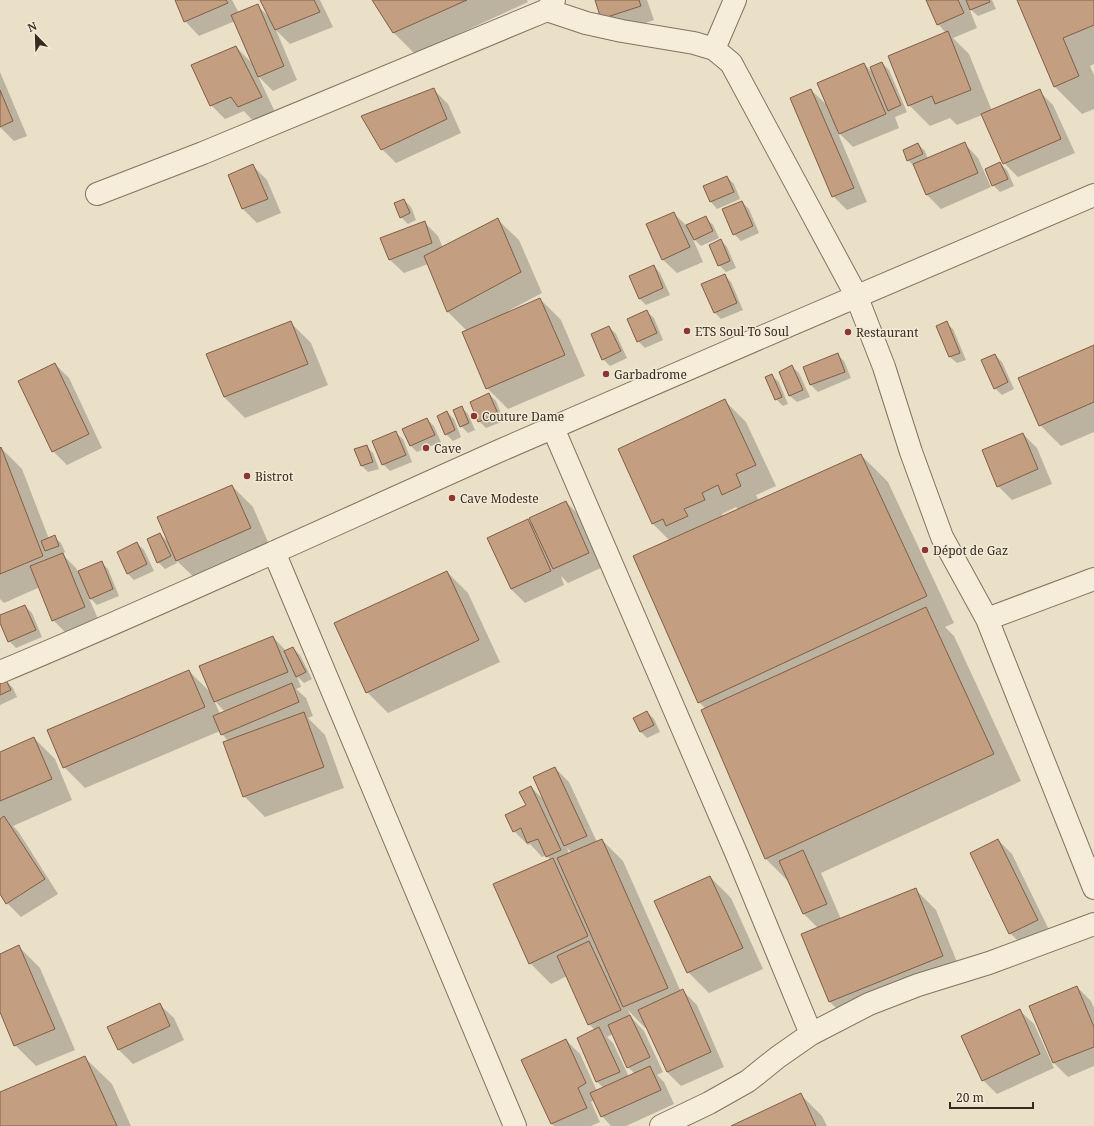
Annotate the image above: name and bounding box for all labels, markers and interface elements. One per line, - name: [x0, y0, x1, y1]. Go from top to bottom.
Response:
- north arrow: [16, 16, 56, 56]
- text: N: [25, 18, 39, 35]
- place label: ETS Soul To Soul: [695, 323, 789, 340]
- place label: Restaurant: [856, 324, 918, 341]
- marker: ETS Soul To Soul: [682, 326, 692, 336]
- marker: Restaurant: [843, 327, 853, 337]
- place label: Garbadrome: [614, 366, 687, 383]
- marker: Garbadrome: [601, 369, 611, 379]
- place label: Couture Dame: [482, 408, 564, 425]
- marker: Couture Dame: [469, 411, 479, 421]
- place label: Cave: [434, 440, 462, 457]
- marker: Cave: [421, 443, 431, 453]
- place label: Bistrot: [255, 468, 293, 485]
- marker: Bistrot: [242, 471, 252, 481]
- place label: Cave Modeste: [460, 490, 539, 507]
- marker: Cave Modeste: [447, 493, 457, 503]
- place label: Dépot de Gaz: [933, 542, 1008, 559]
- marker: Dépot de Gaz: [920, 545, 930, 555]
- scale bar: [950, 1084, 1033, 1110]
- text: 20 m: [956, 1089, 984, 1106]

